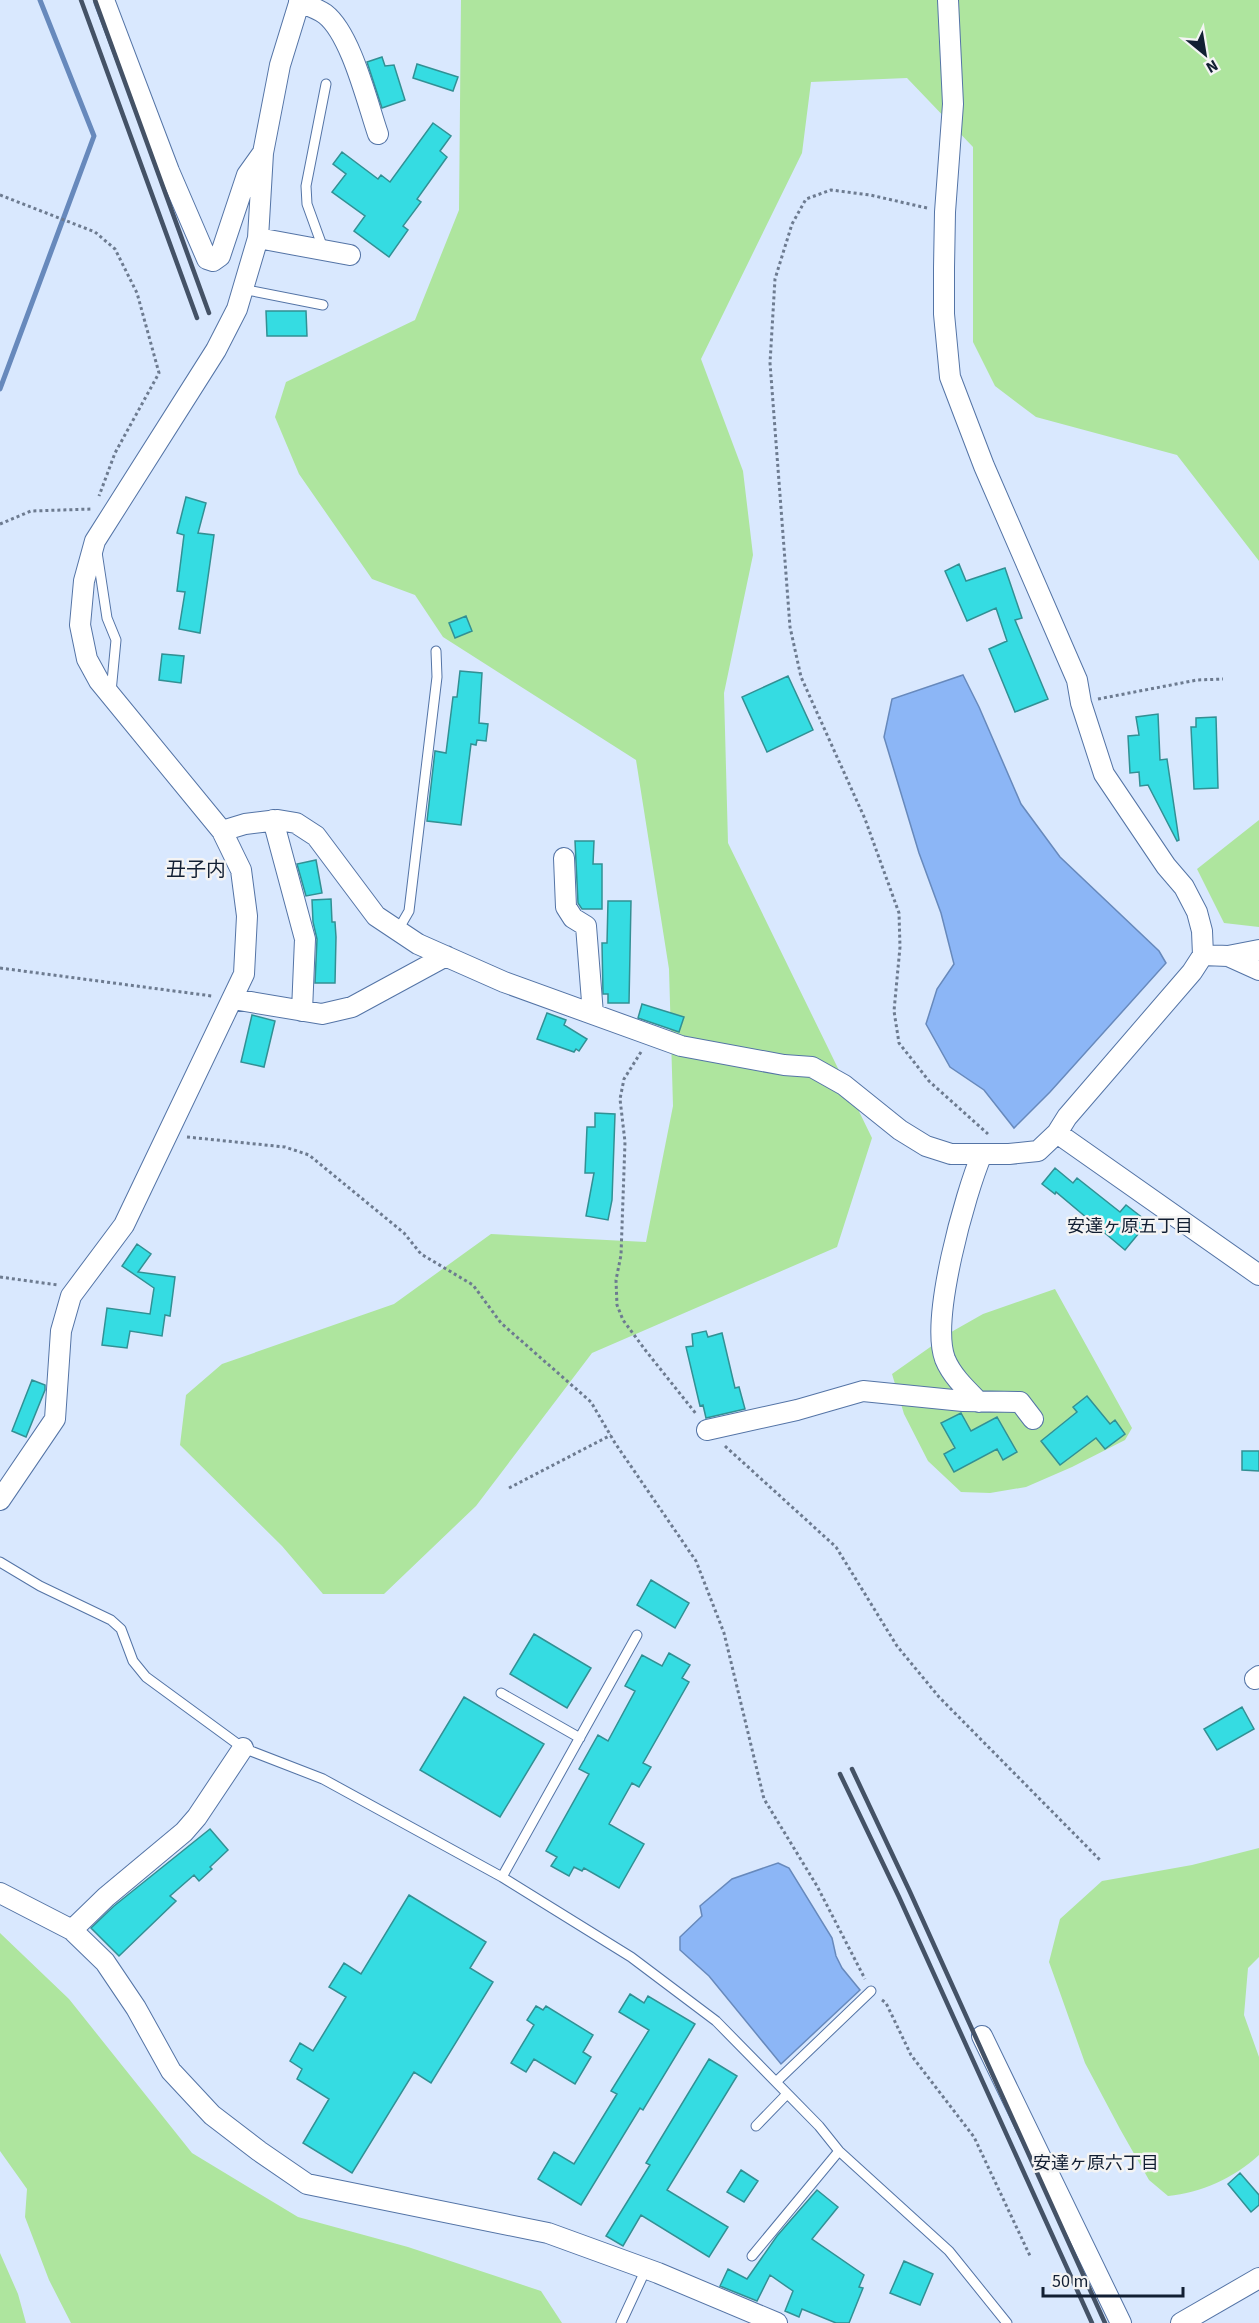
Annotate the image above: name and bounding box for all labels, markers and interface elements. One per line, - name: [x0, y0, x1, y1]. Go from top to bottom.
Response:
- north arrow: [1175, 24, 1235, 84]
- text: N: [1202, 54, 1222, 78]
- district label: 丑子内: [166, 856, 226, 884]
- district label: 安達ヶ原五丁目: [1067, 1214, 1193, 1239]
- district label: 安達ヶ原六丁目: [1033, 2151, 1159, 2176]
- scale bar: [1043, 2260, 1182, 2298]
- text: 50 m: [1052, 2269, 1088, 2294]

